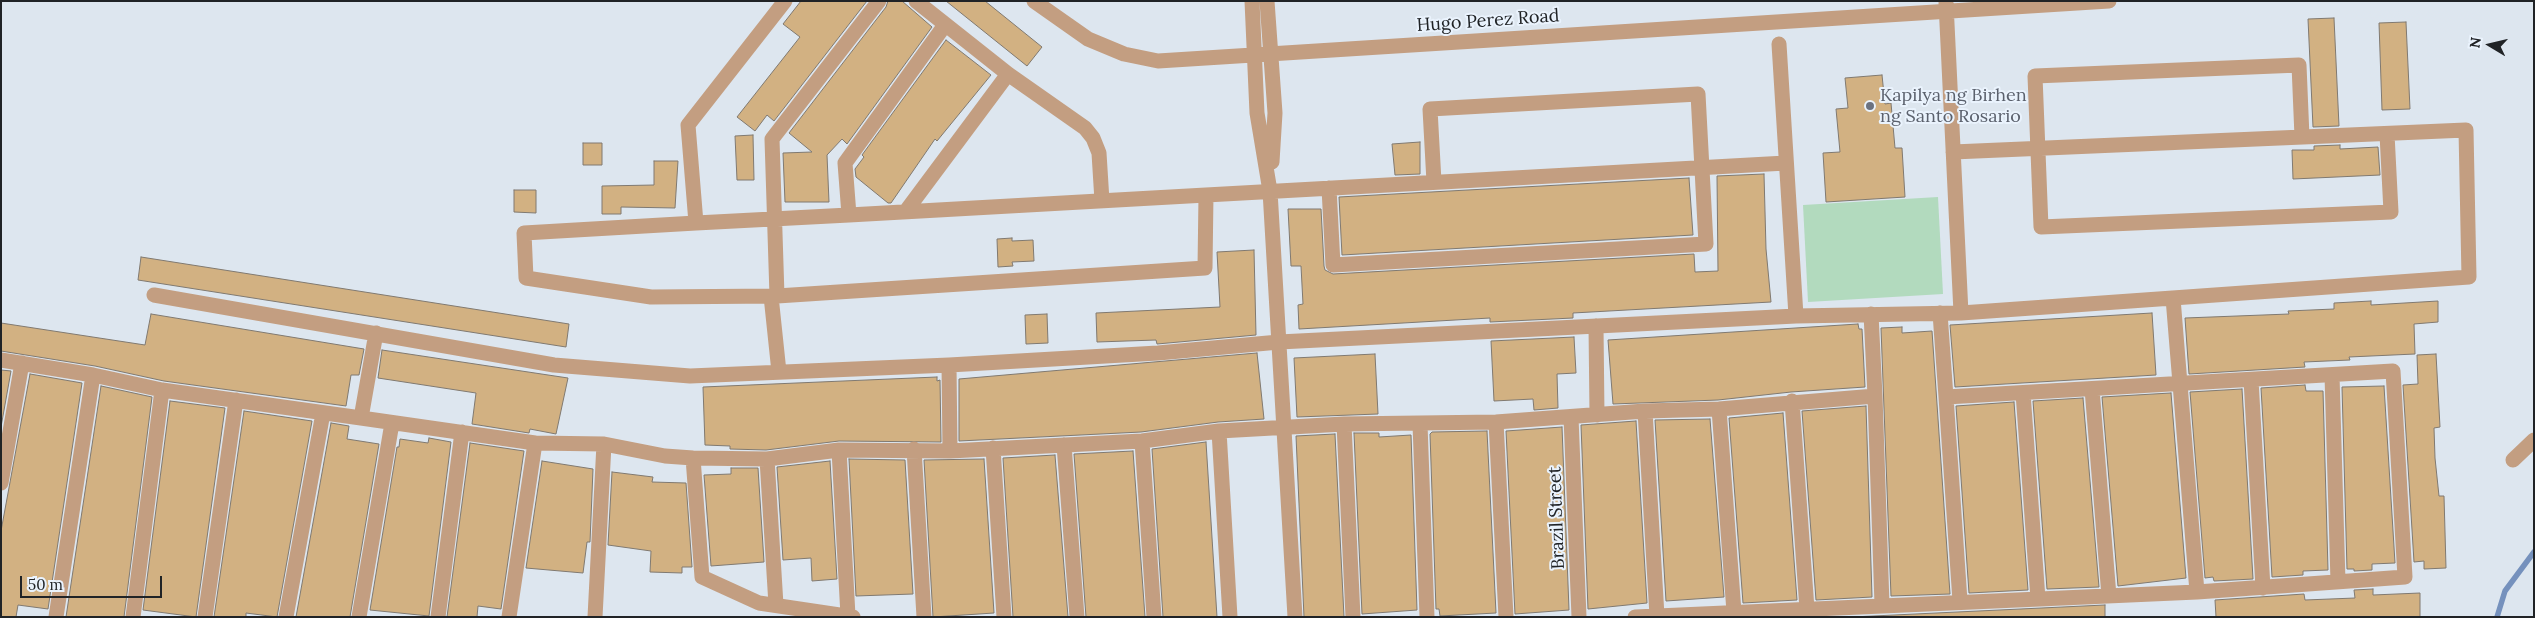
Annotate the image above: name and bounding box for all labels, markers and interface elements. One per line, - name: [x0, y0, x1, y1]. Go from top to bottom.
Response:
- street label: Hugo Perez Road: [1416, 5, 1560, 37]
- north arrow: [2465, 20, 2515, 70]
- text: N: [2465, 36, 2485, 49]
- place label: Kapilya ng Birhen ng Santo Rosario: [1880, 85, 2027, 128]
- marker: Kapilya ng Birhen ng Santo Rosario: [1864, 100, 1876, 112]
- street label: Brazil Street: [1544, 466, 1570, 570]
- scale bar: [22, 566, 165, 598]
- text: 50 m: [28, 575, 63, 594]

